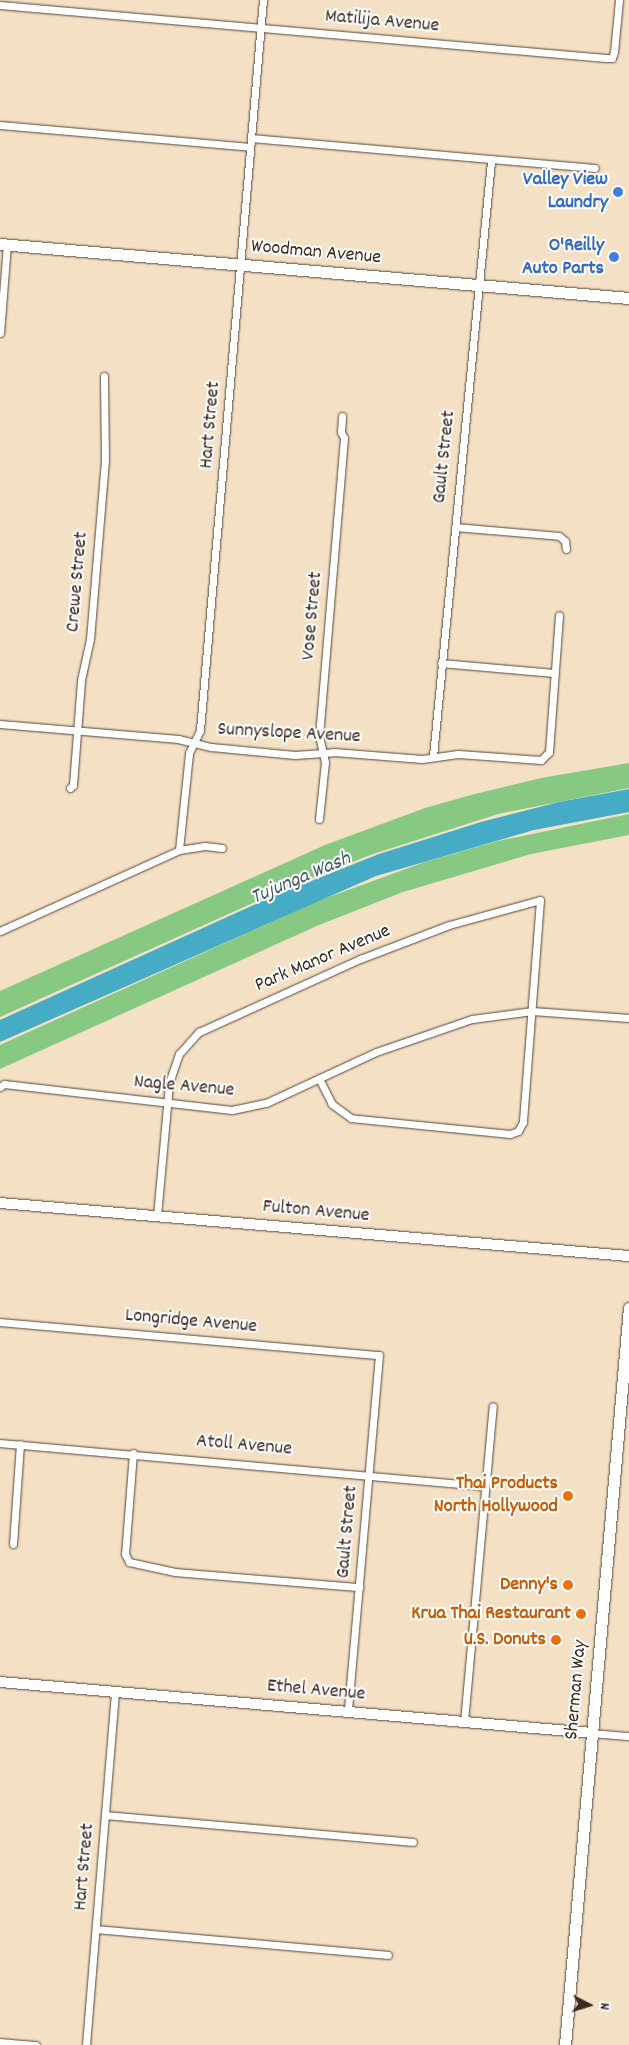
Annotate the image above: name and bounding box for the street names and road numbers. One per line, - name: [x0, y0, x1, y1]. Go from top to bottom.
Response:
- street label: Matilija Avenue: [324, 5, 440, 39]
- street label: Woodman Avenue: [250, 235, 382, 271]
- street label: Hart Street: [195, 380, 227, 470]
- street label: Gault Street: [428, 409, 462, 505]
- street label: Crewe Street: [62, 531, 94, 633]
- street label: Vose Street: [297, 571, 329, 661]
- street label: Sunnyslope Avenue: [217, 718, 361, 750]
- street label: Park Manor Avenue: [252, 920, 394, 998]
- street label: Nagle Avenue: [133, 1071, 235, 1103]
- street label: Fulton Avenue: [262, 1195, 370, 1229]
- street label: Longridge Avenue: [124, 1304, 258, 1340]
- street label: Atoll Avenue: [195, 1430, 293, 1462]
- street label: Gault Street: [332, 1484, 364, 1580]
- street label: Sherman Way: [561, 1639, 593, 1741]
- street label: Ethel Avenue: [266, 1675, 366, 1707]
- street label: Hart Street: [69, 1822, 101, 1912]

